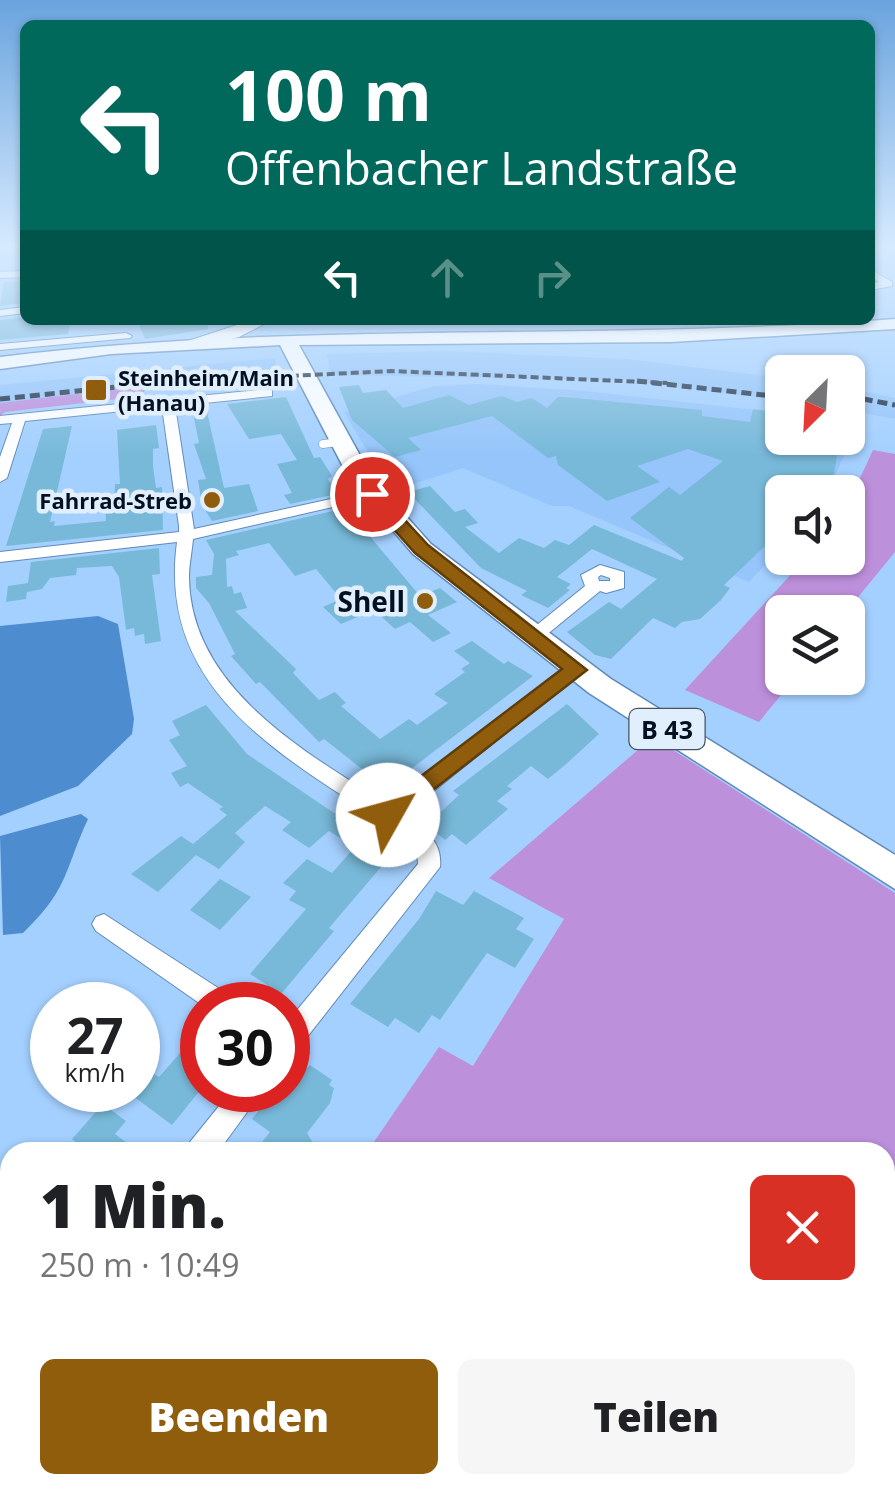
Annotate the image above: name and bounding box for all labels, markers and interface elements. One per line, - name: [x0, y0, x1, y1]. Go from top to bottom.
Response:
- text: 100 m: [225, 46, 432, 142]
- icon: left: [60, 60, 190, 190]
- text: Offenbacher Landstraße: [225, 137, 738, 198]
- icon: left: [315, 250, 370, 305]
- icon: ahead: [420, 250, 475, 305]
- icon: right: [525, 250, 580, 305]
- north arrow: [765, 355, 865, 455]
- map controls: [765, 355, 865, 695]
- place label: Steinheim/Main (Hanau): [118, 362, 294, 417]
- marker: Steinheim/Main (Hanau): [83, 377, 109, 403]
- pin: [330, 452, 415, 537]
- icon: arrive: [345, 467, 400, 522]
- button: sound: [765, 475, 865, 575]
- place label: Fahrrad-Streb: [39, 485, 192, 515]
- marker: Fahrrad-Streb: [201, 489, 223, 511]
- place label: Shell: [338, 582, 405, 620]
- marker: Shell: [414, 590, 436, 612]
- button: layers: [765, 595, 865, 695]
- road number: B 43: [630, 709, 704, 749]
- position arrow: [336, 763, 440, 867]
- speed limit sign: 30: [180, 982, 310, 1112]
- text: 27: [66, 1001, 124, 1069]
- text: km/h: [65, 1055, 125, 1089]
- text: 1 Min.: [40, 1164, 226, 1246]
- button: close: [750, 1175, 855, 1280]
- text: 250 m · 10:49: [40, 1243, 239, 1286]
- button: Beenden: [40, 1359, 438, 1474]
- button: Teilen: [458, 1359, 855, 1474]

